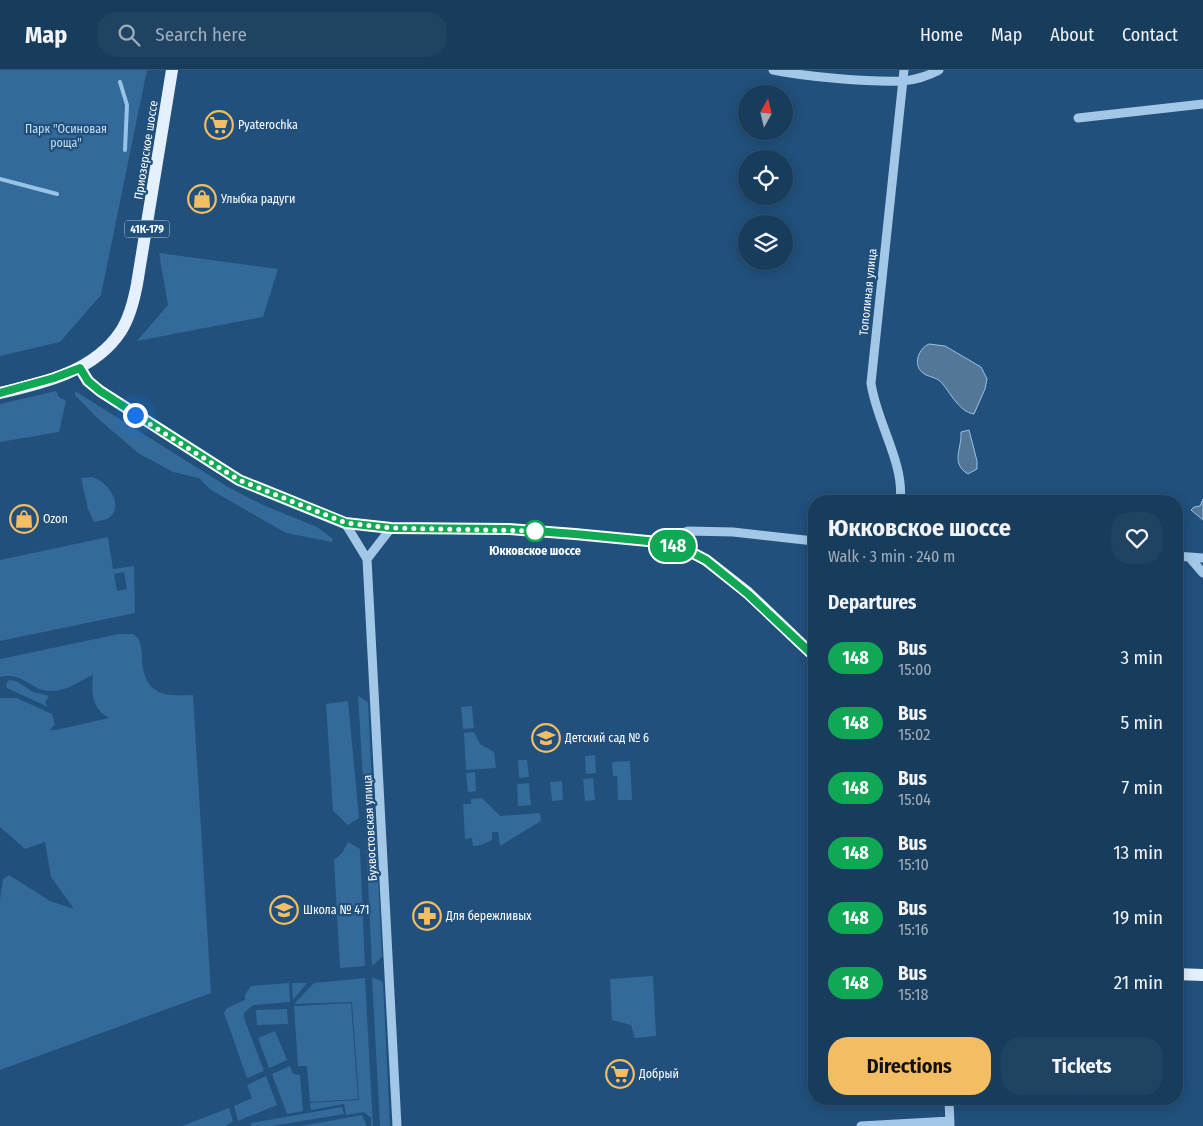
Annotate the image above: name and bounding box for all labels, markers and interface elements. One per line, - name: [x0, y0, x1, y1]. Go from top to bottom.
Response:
- search box: [97, 12, 447, 57]
- text: Map: [25, 21, 67, 49]
- icon: search: [115, 21, 143, 49]
- text: Search here: [155, 23, 247, 46]
- text: Home: [920, 24, 963, 46]
- text: Map: [991, 24, 1022, 46]
- text: About: [1050, 24, 1094, 46]
- text: Contact: [1122, 24, 1178, 46]
- north arrow: [738, 85, 792, 140]
- map controls: [738, 85, 793, 270]
- street label: Приозерское шоссе: [131, 99, 161, 200]
- supermarket icon: Pyaterochka: [204, 110, 234, 140]
- place label: Pyaterochka: [238, 118, 298, 132]
- park label: Парк "Осиновая роща": [25, 122, 107, 150]
- button: locate: [738, 150, 793, 205]
- shop icon: Улыбка радуги: [187, 184, 217, 214]
- place label: Улыбка радуги: [220, 192, 295, 206]
- button: layers: [738, 215, 793, 270]
- road number: 41К-179: [124, 220, 170, 238]
- street label: Тополиная улица: [856, 248, 880, 336]
- your location: [123, 403, 148, 428]
- shop icon: Ozon: [9, 504, 39, 534]
- place label: Ozon: [43, 512, 68, 526]
- button: heart: [1111, 512, 1163, 564]
- text: Юкковское шоссе: [828, 514, 1011, 542]
- marker: Юкковское шоссе: [524, 520, 546, 542]
- line badge: 148: [644, 530, 702, 562]
- text: 148: [660, 535, 686, 557]
- place label: Юкковское шоссе: [489, 544, 581, 558]
- text: Walk · 3 min · 240 m: [828, 547, 955, 566]
- text: Departures: [828, 591, 916, 614]
- text: Bus: [898, 637, 927, 660]
- text: 3 min: [1121, 646, 1163, 669]
- text: 148: [842, 647, 869, 669]
- text: 15:00: [898, 660, 932, 679]
- text: Bus: [898, 702, 927, 725]
- text: 5 min: [1120, 711, 1163, 734]
- text: 148: [842, 712, 869, 734]
- school or university icon: Детский сад № 6: [531, 723, 561, 753]
- text: 15:02: [898, 725, 930, 744]
- place label: Детский сад № 6: [564, 731, 649, 745]
- text: Bus: [898, 767, 927, 790]
- street label: Бухвостовская улица: [360, 774, 380, 882]
- text: 7 min: [1121, 776, 1163, 799]
- text: 148: [842, 777, 869, 799]
- text: 15:04: [898, 790, 931, 809]
- text: Bus: [898, 832, 927, 855]
- text: 13 min: [1113, 841, 1163, 864]
- text: 148: [842, 842, 869, 864]
- text: 15:10: [898, 855, 929, 874]
- school or university icon: Школа № 471: [269, 895, 299, 925]
- text: Bus: [898, 897, 927, 920]
- pharmacy icon: Для бережливых: [412, 901, 442, 931]
- place label: Школа № 471: [303, 903, 369, 917]
- text: 19 min: [1112, 906, 1163, 929]
- text: 148: [842, 907, 869, 929]
- place label: Для бережливых: [445, 909, 532, 923]
- text: 15:16: [898, 920, 929, 939]
- text: Bus: [898, 962, 927, 985]
- text: 21 min: [1114, 971, 1163, 994]
- text: 148: [842, 972, 869, 994]
- text: 15:18: [898, 985, 929, 1004]
- button: Directions: [828, 1037, 991, 1095]
- button: Tickets: [1001, 1037, 1163, 1095]
- supermarket icon: Добрый: [605, 1059, 635, 1089]
- place label: Добрый: [638, 1067, 679, 1081]

